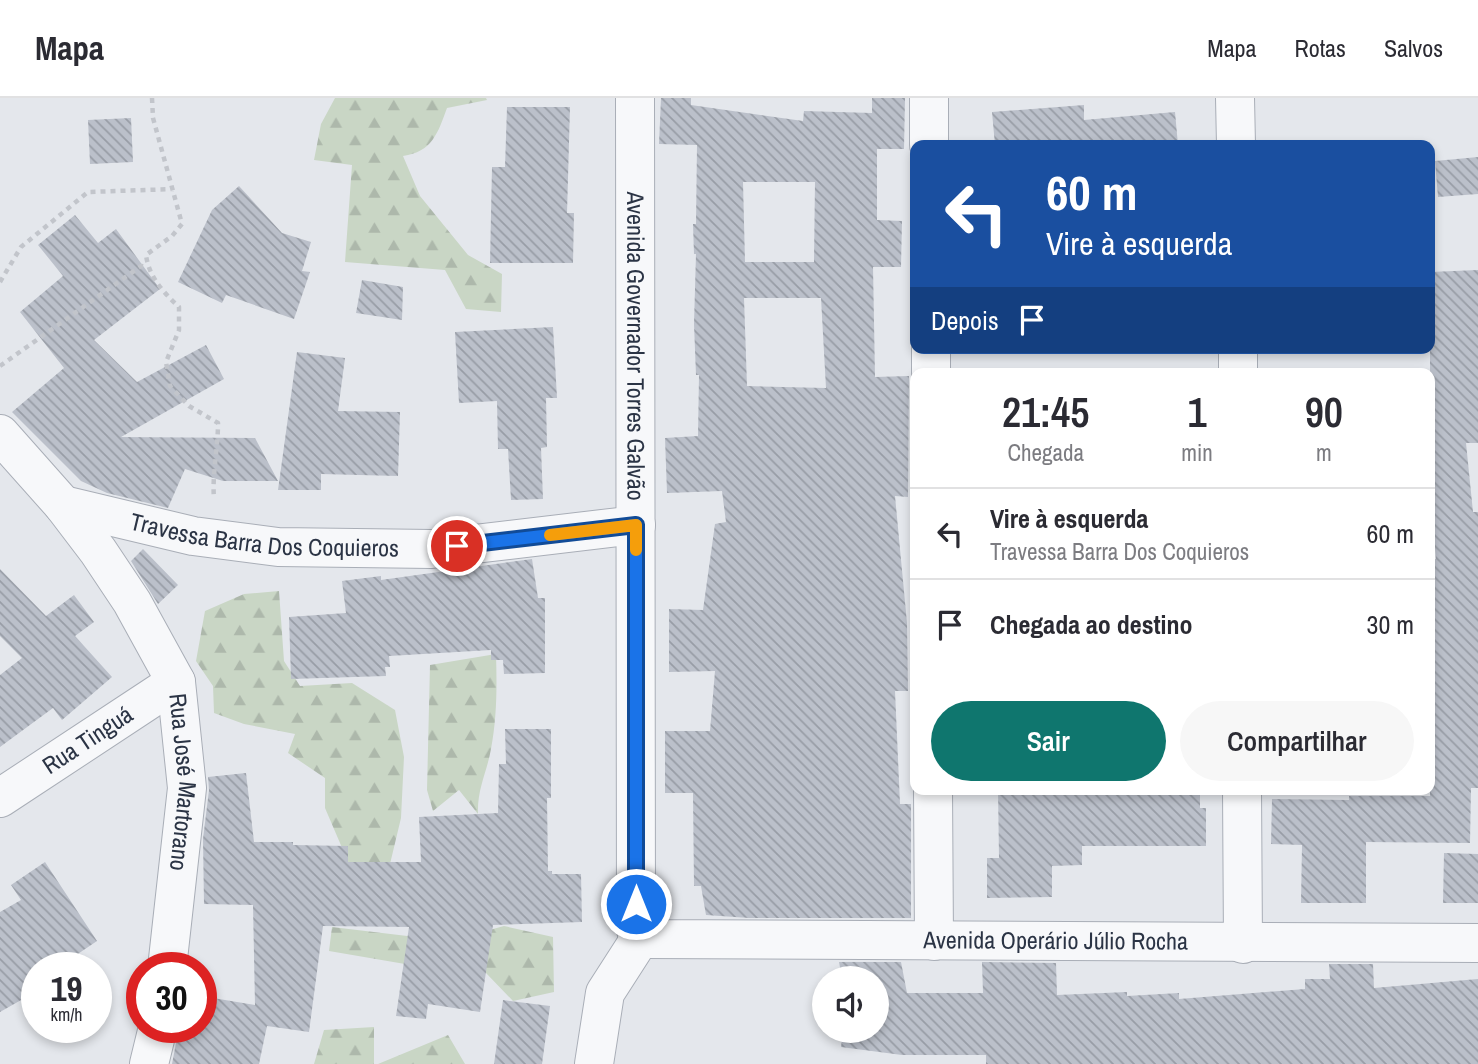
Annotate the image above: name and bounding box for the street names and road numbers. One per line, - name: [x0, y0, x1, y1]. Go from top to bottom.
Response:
- street label: Avenida Governador Torres Galvão: [620, 190, 652, 501]
- street label: Travessa Barra Dos Coquieros: [127, 505, 399, 564]
- street label: Rua José Martorano: [162, 692, 205, 873]
- street label: Rua Tinguá: [36, 698, 139, 781]
- street label: Avenida Operário Júlio Rocha: [922, 923, 1188, 957]

